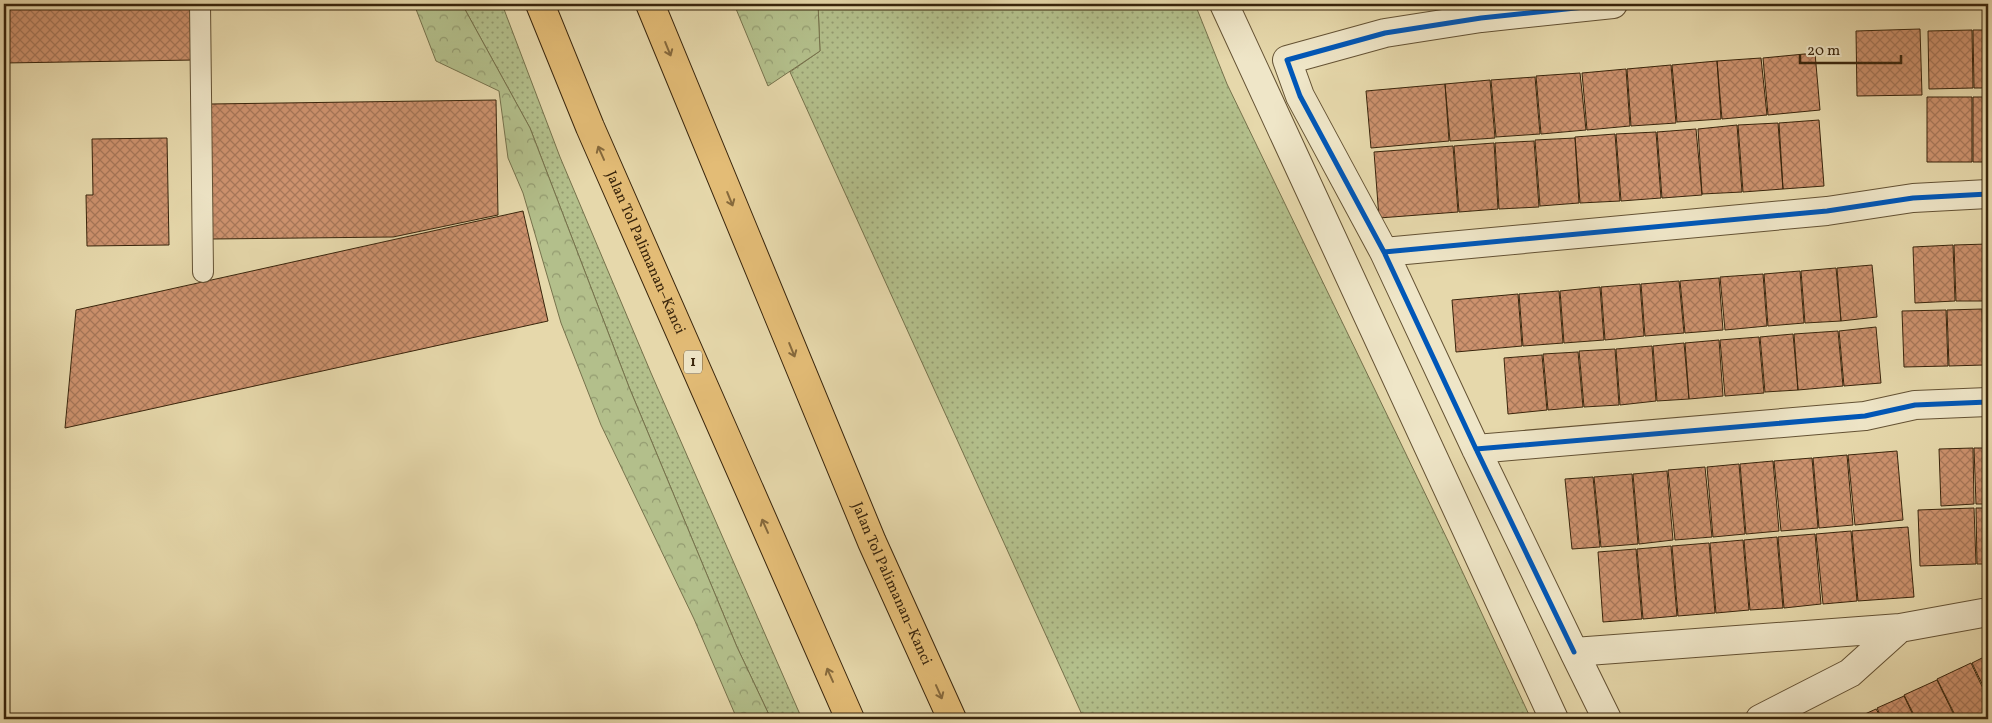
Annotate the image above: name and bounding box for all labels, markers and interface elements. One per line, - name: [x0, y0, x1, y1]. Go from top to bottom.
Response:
- scale bar: [1800, 32, 1901, 64]
- one-way arrow: [664, 41, 673, 56]
- text: 20 m: [1807, 41, 1840, 62]
- one-way arrow: [596, 146, 606, 161]
- street label: Jalan Tol Palimanan–Kanci: [600, 168, 690, 338]
- one-way arrow: [725, 191, 735, 206]
- one-way arrow: [788, 342, 797, 357]
- road number: 1: [684, 351, 702, 374]
- street label: Jalan Tol Palimanan–Kanci: [846, 499, 937, 669]
- one-way arrow: [760, 519, 770, 534]
- one-way arrow: [825, 668, 835, 683]
- one-way arrow: [935, 684, 945, 699]

